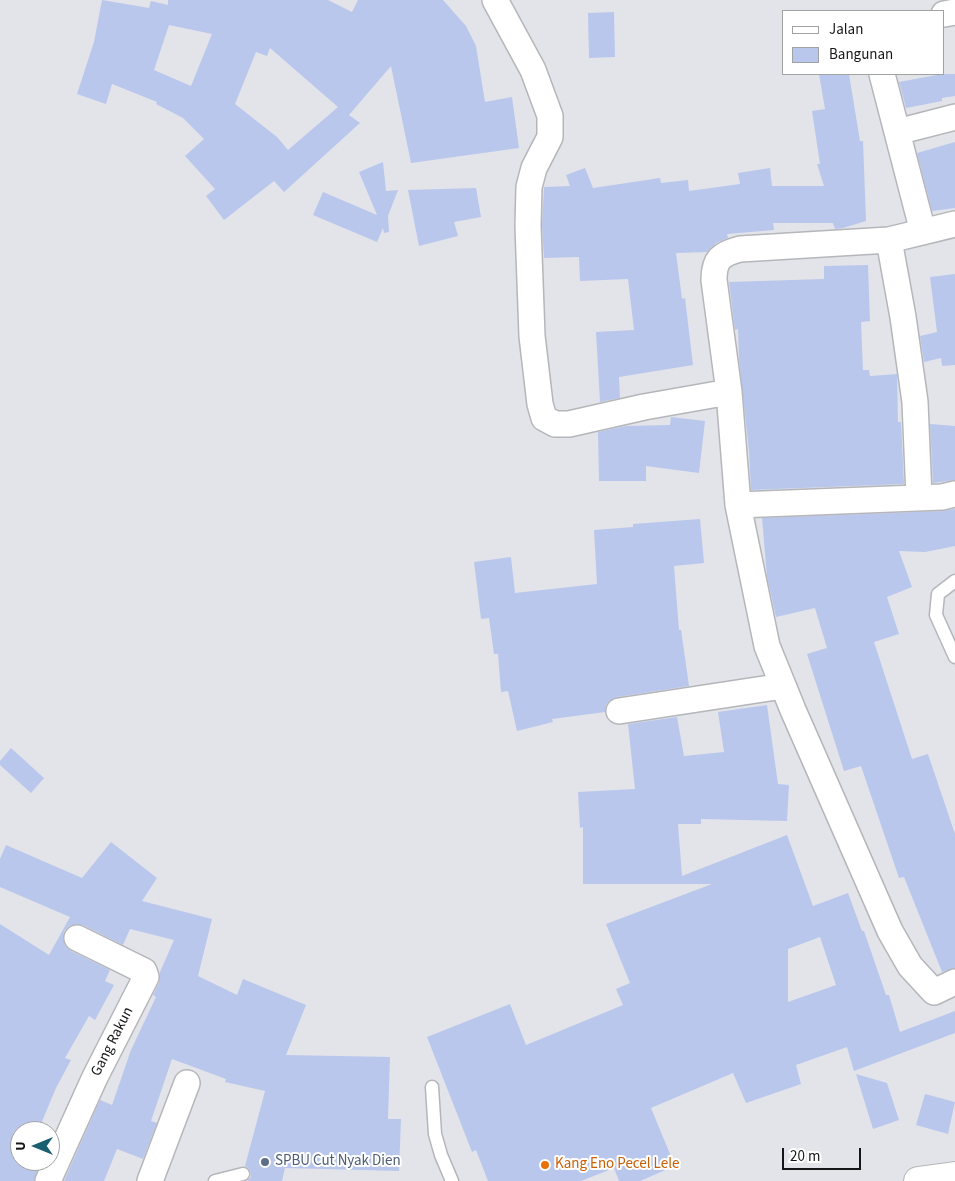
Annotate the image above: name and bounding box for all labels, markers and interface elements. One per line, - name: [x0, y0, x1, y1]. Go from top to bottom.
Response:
- legend: [782, 10, 945, 75]
- text: Jalan: [829, 19, 863, 40]
- text: Bangunan: [829, 44, 893, 65]
- street label: Gang Rakun: [88, 1004, 138, 1080]
- north arrow: [10, 1121, 60, 1171]
- scale bar: [785, 1138, 864, 1170]
- text: U: [11, 1141, 31, 1151]
- text: 20 m: [790, 1146, 820, 1167]
- place label: SPBU Cut Nyak Dien: [275, 1153, 401, 1171]
- marker: SPBU Cut Nyak Dien: [259, 1156, 271, 1168]
- place label: Kang Eno Pecel Lele: [555, 1156, 679, 1174]
- marker: Kang Eno Pecel Lele: [539, 1159, 551, 1171]

